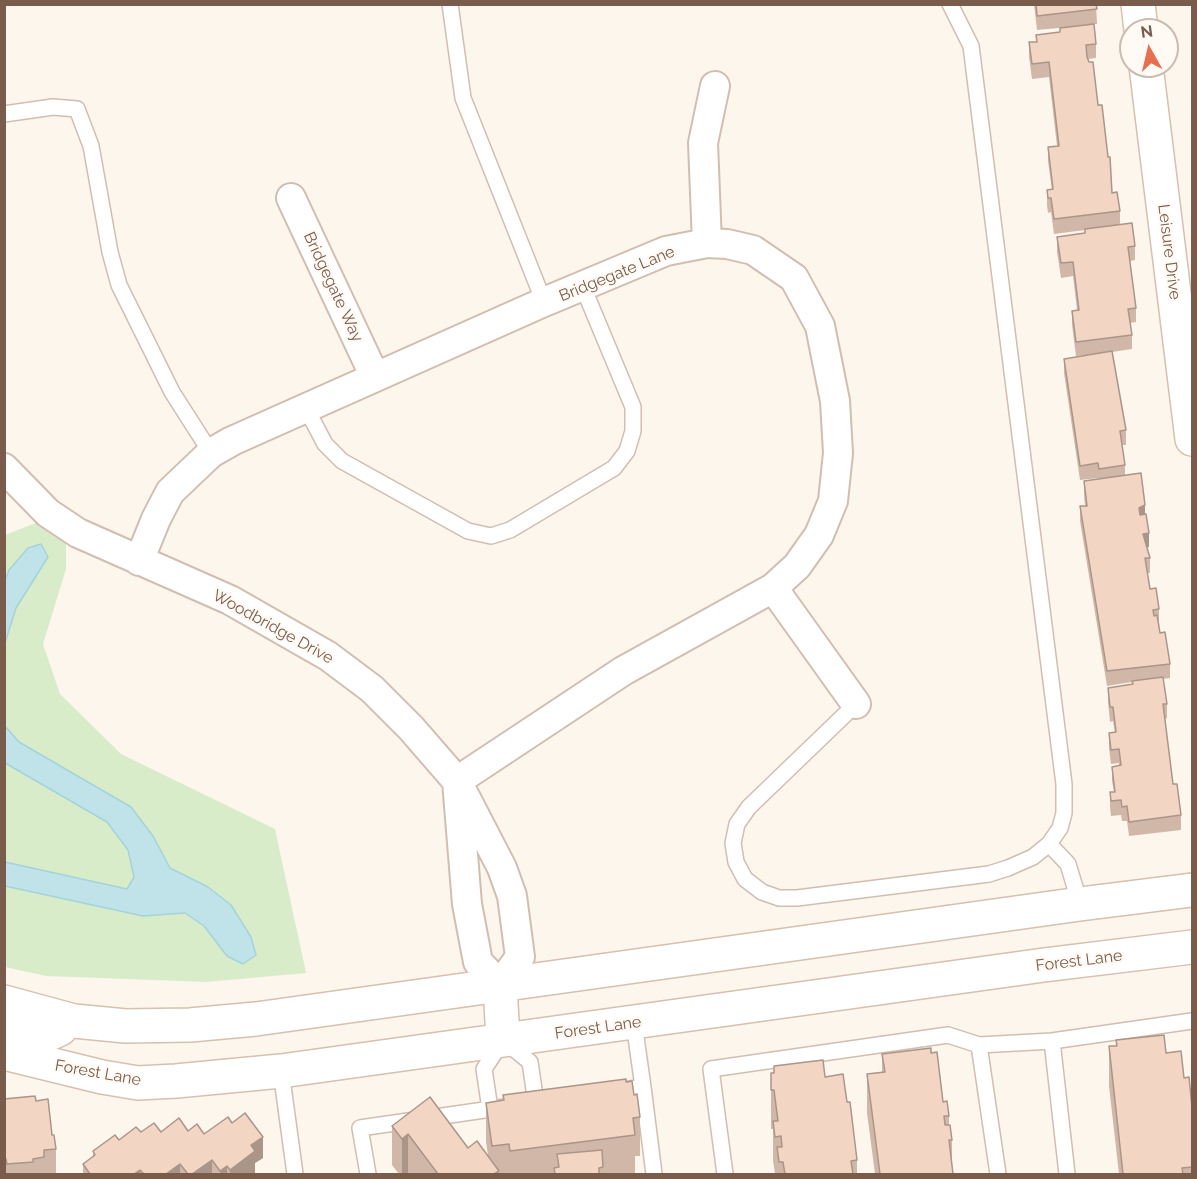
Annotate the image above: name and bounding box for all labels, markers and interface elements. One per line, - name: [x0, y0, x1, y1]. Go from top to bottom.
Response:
- north arrow: [1119, 18, 1179, 78]
- text: N: [1139, 21, 1154, 42]
- street label: Leisure Drive: [1154, 203, 1184, 301]
- street label: Bridgegate Way: [299, 229, 367, 345]
- street label: Bridgegate Lane: [556, 242, 678, 306]
- street label: Woodbridge Drive: [209, 586, 337, 668]
- street label: Forest Lane: [1035, 946, 1123, 976]
- street label: Forest Lane: [554, 1012, 642, 1044]
- street label: Forest Lane: [53, 1056, 143, 1090]

